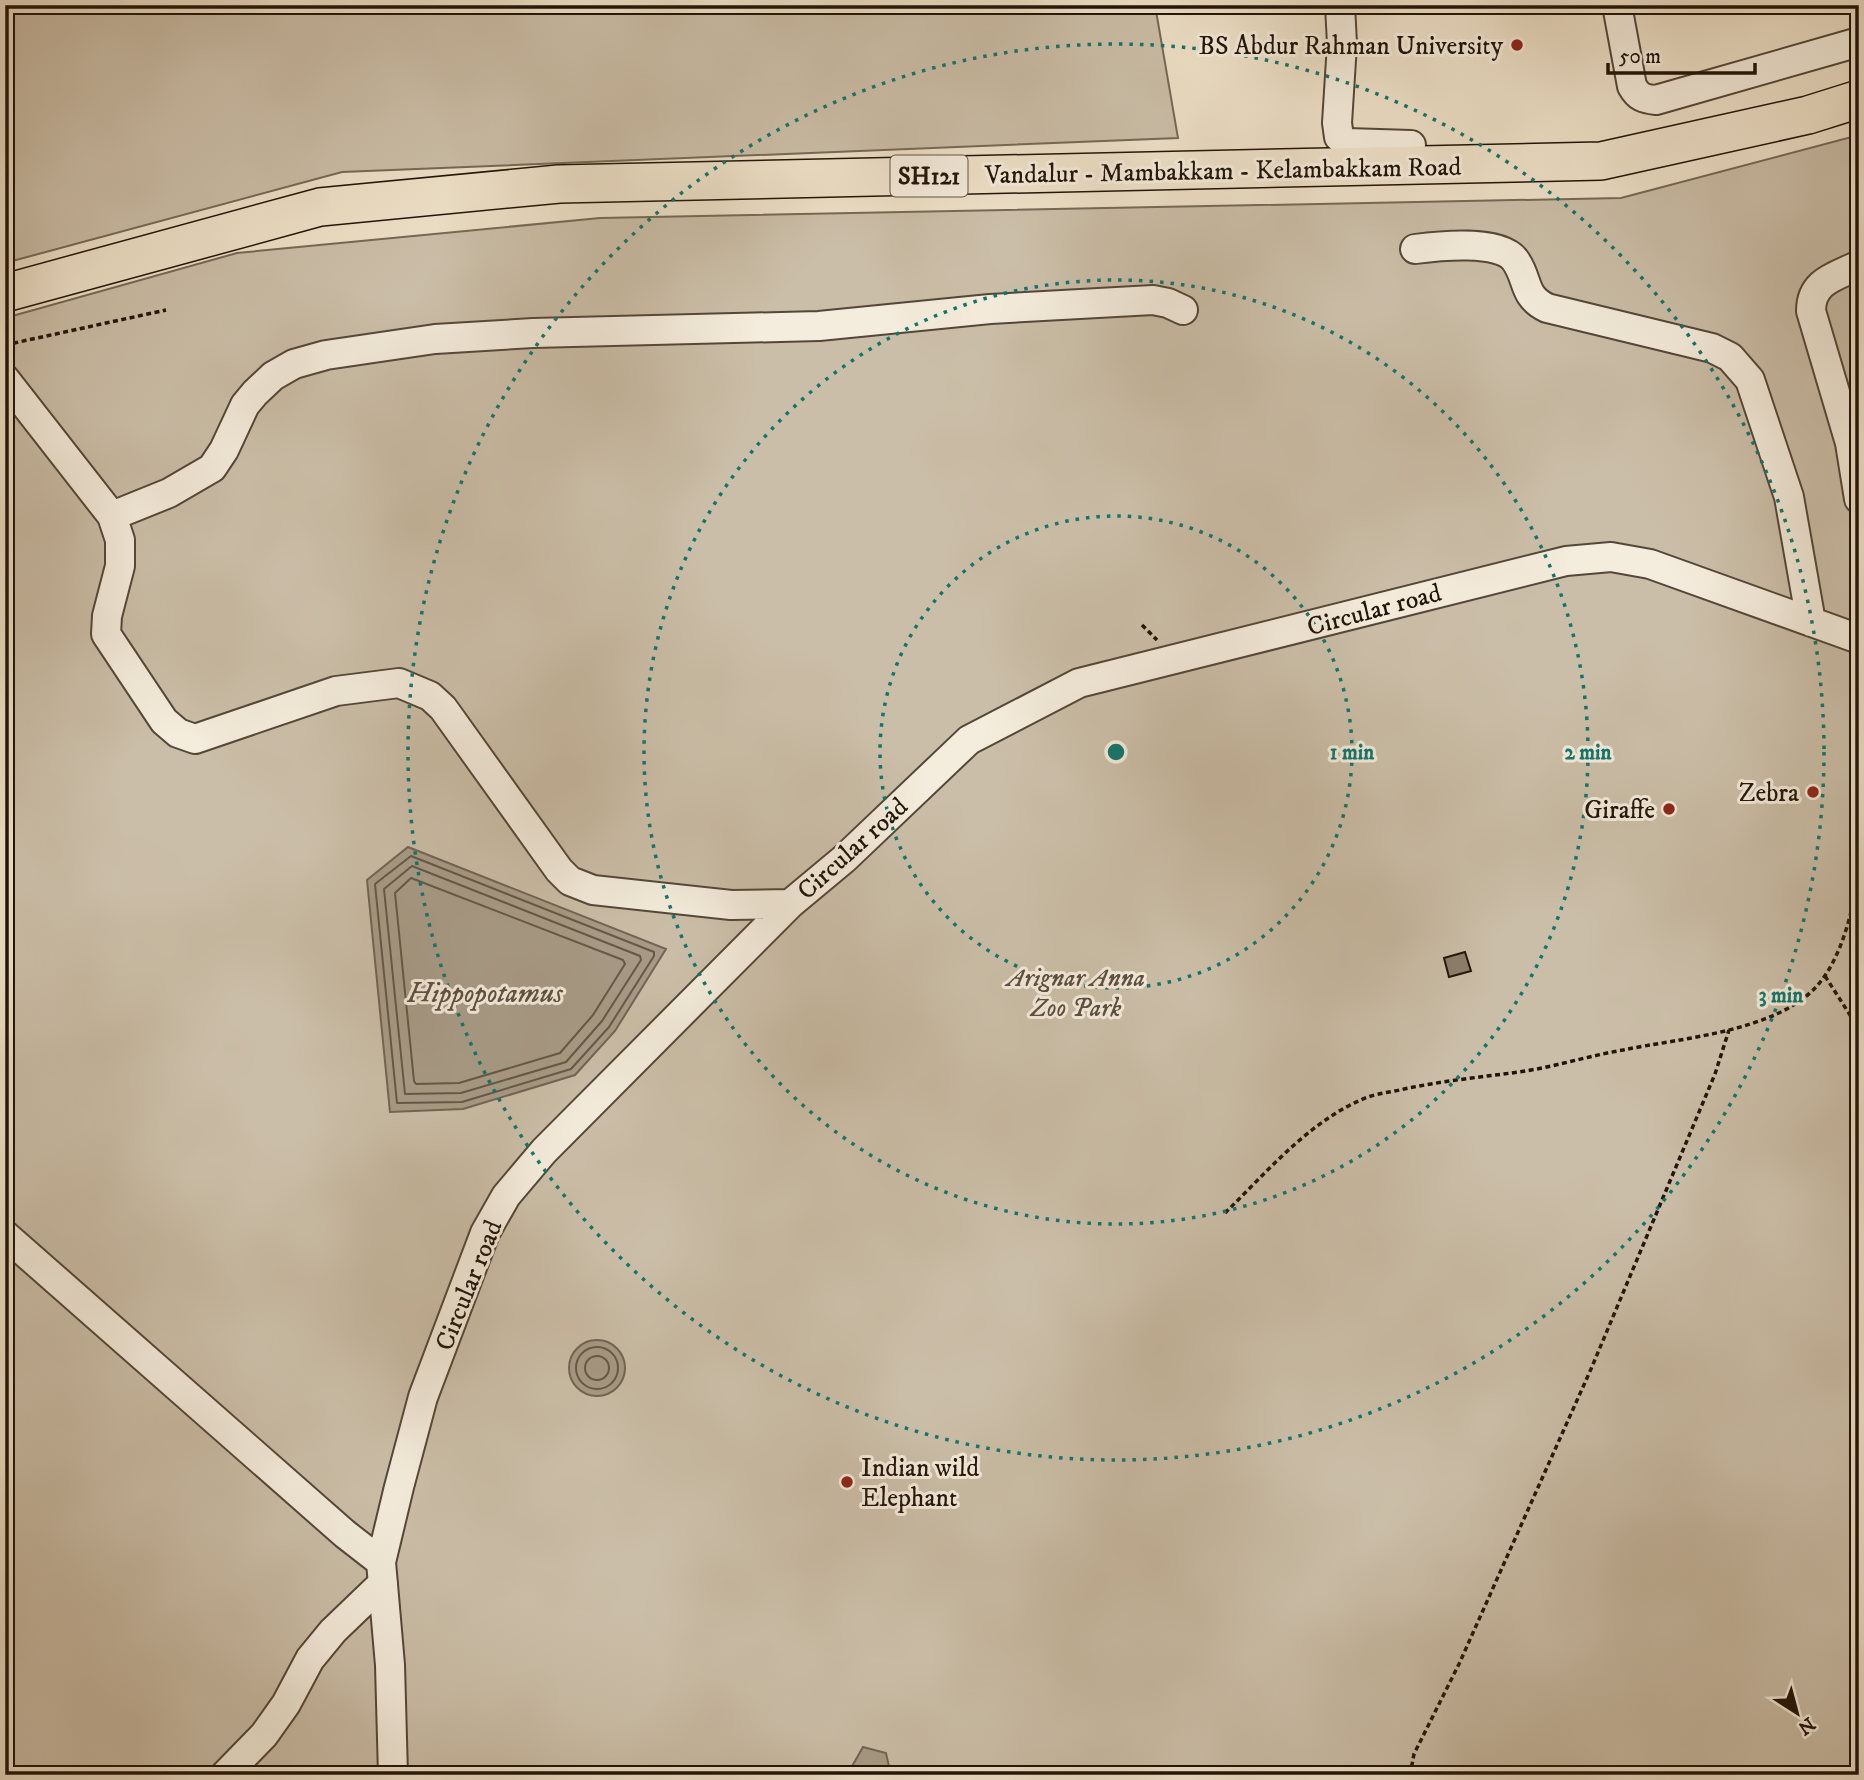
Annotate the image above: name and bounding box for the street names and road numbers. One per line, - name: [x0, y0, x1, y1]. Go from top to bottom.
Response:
- street label: Vandalur - Mambakkam - Kelambakkam Road: [983, 151, 1462, 192]
- road number: SH121: [890, 156, 968, 196]
- street label: Circular road: [1304, 577, 1445, 644]
- street label: Circular road: [791, 791, 915, 907]
- street label: Circular road: [428, 1216, 510, 1356]

